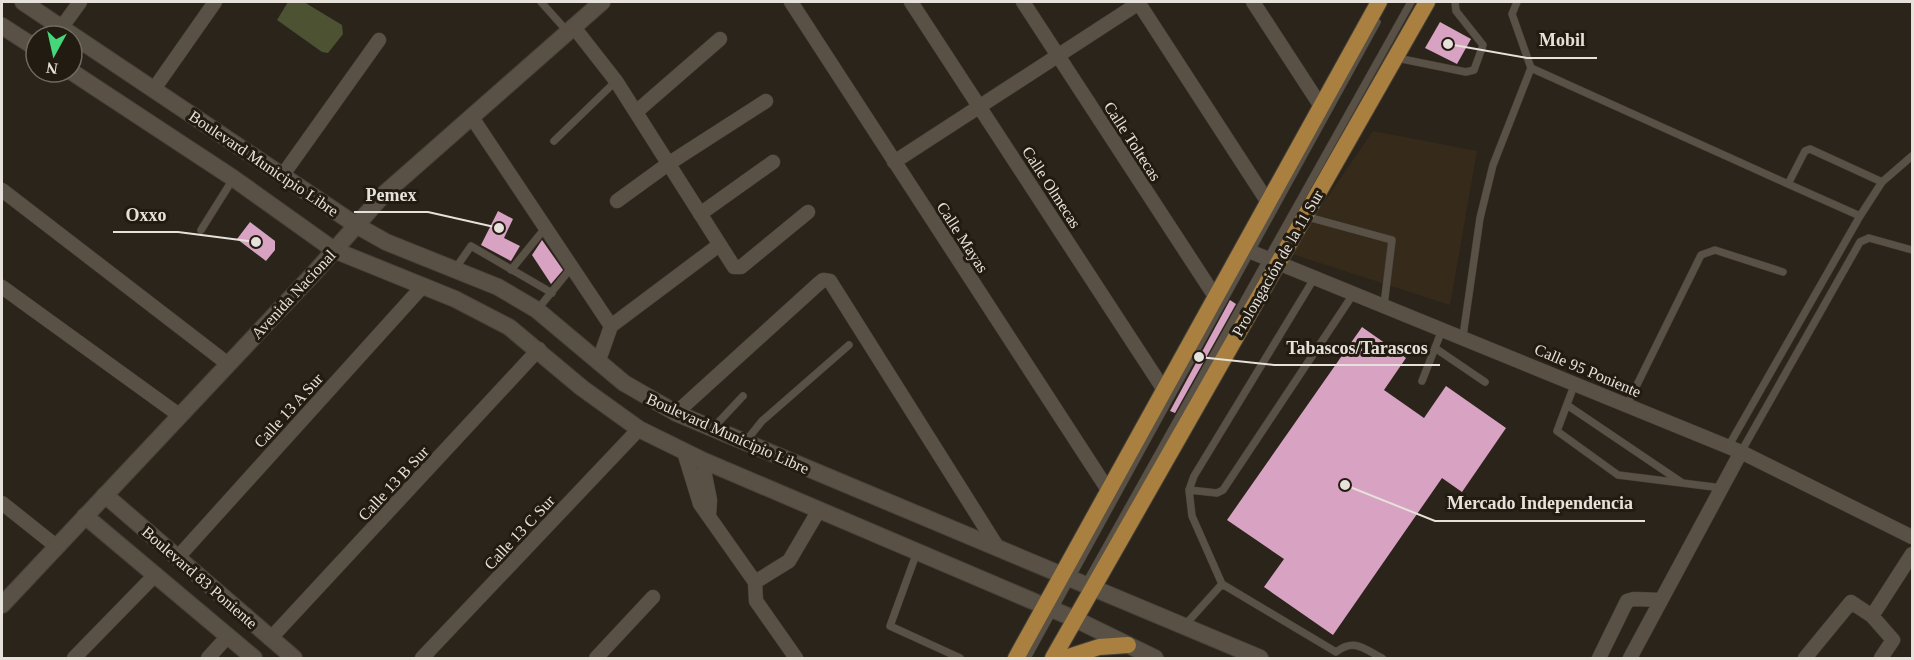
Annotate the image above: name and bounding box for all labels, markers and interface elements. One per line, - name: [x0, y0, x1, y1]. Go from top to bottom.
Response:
- callout: Mobil: [1527, 22, 1597, 58]
- north arrow: [24, 24, 84, 84]
- text: Mobil: [1539, 30, 1585, 50]
- text: N: [45, 59, 59, 78]
- street label: Calle Toltecas: [1101, 99, 1164, 184]
- street label: Boulevard Municipio Libre: [185, 107, 341, 220]
- street label: Calle Olmecas: [1019, 143, 1084, 231]
- callout: Pemex: [354, 176, 428, 212]
- text: Pemex: [366, 185, 416, 205]
- street label: Prolongación de la 11 Sur: [1229, 187, 1327, 340]
- callout: Oxxo: [113, 196, 178, 232]
- street label: Calle Mayas: [933, 199, 992, 276]
- text: Oxxo: [125, 205, 167, 225]
- street label: Avenida Nacional: [248, 246, 339, 342]
- callout: Tabascos/Tarascos: [1274, 329, 1440, 365]
- text: Tabascos/Tarascos: [1286, 338, 1428, 358]
- street label: Calle 95 Poniente: [1532, 340, 1643, 401]
- street label: Calle 13 A Sur: [251, 369, 327, 451]
- street label: Boulevard Municipio Libre: [644, 390, 812, 478]
- street label: Calle 13 B Sur: [355, 442, 432, 524]
- callout: Mercado Independencia: [1435, 485, 1645, 521]
- street label: Calle 13 C Sur: [481, 491, 558, 573]
- text: Mercado Independencia: [1447, 493, 1633, 513]
- street label: Boulevard 83 Poniente: [139, 523, 261, 632]

